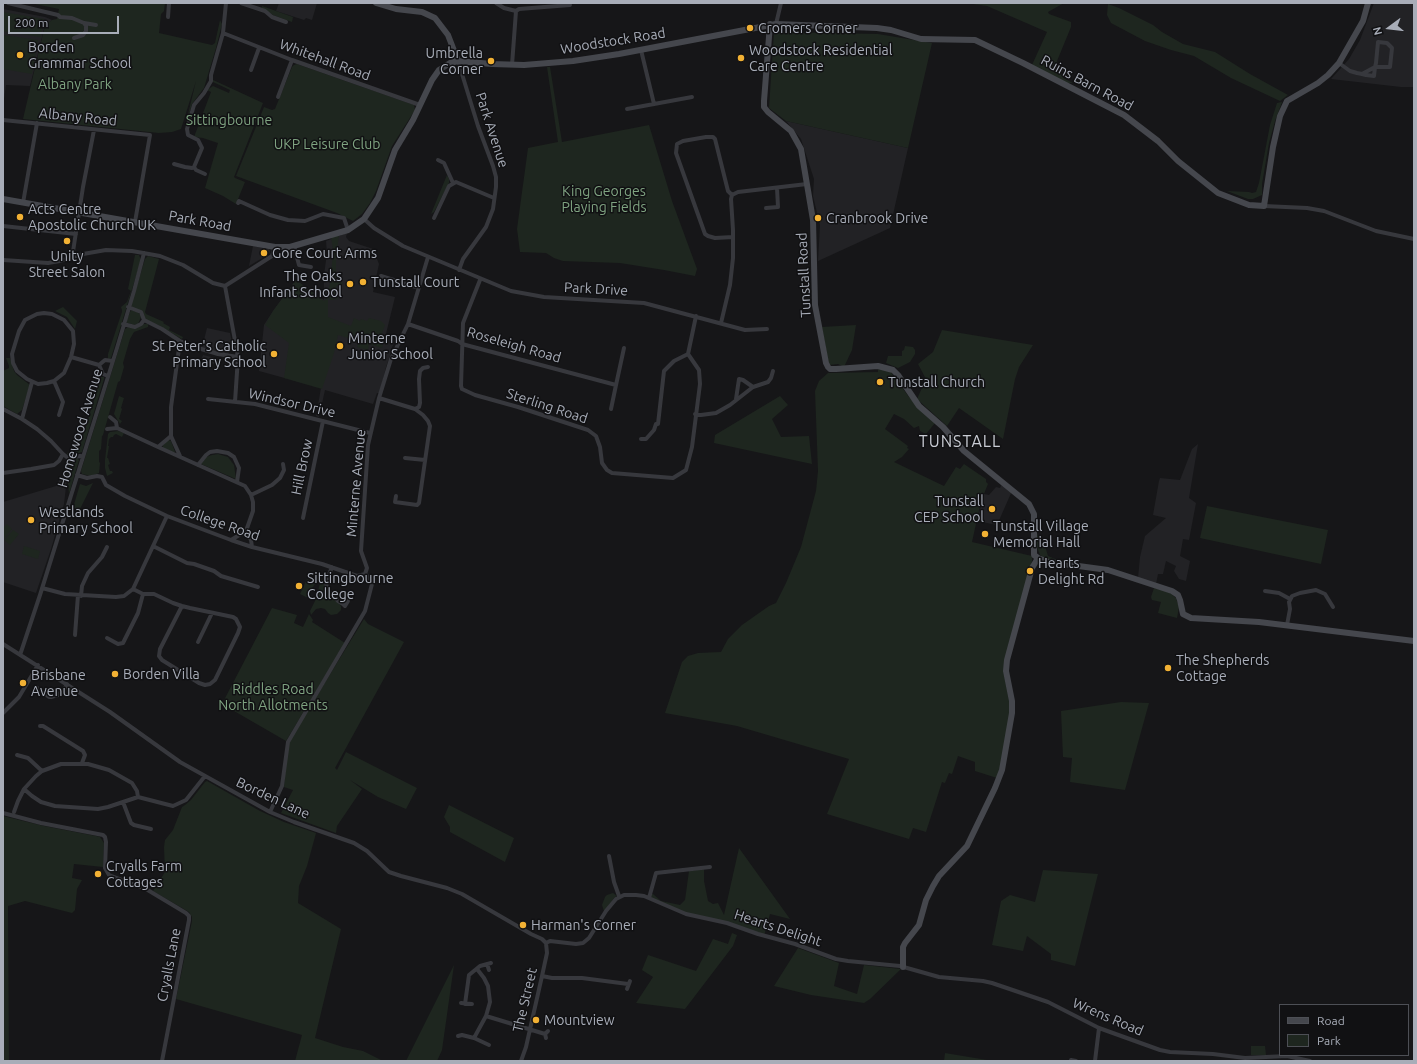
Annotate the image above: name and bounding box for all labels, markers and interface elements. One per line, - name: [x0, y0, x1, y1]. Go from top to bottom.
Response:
- scale bar: [10, 8, 121, 34]
- north arrow: [1369, 8, 1409, 48]
- text: 200 m: [15, 16, 48, 29]
- place label: Cromers Corner: [758, 20, 858, 36]
- marker: Cromers Corner: [745, 23, 755, 33]
- street label: Woodstock Road: [559, 24, 667, 58]
- text: N: [1371, 26, 1384, 37]
- street label: Whitehall Road: [277, 36, 373, 84]
- place label: Borden Grammar School: [28, 39, 132, 72]
- place label: Woodstock Residential Care Centre: [749, 42, 892, 74]
- place label: Umbrella Corner: [426, 45, 483, 78]
- marker: Borden Grammar School: [15, 50, 25, 60]
- street label: Ruins Barn Road: [1038, 52, 1136, 114]
- marker: Woodstock Residential Care Centre: [736, 53, 746, 63]
- marker: Umbrella Corner: [486, 56, 496, 66]
- park label: Albany Park: [38, 76, 112, 92]
- street label: Park Avenue: [472, 90, 512, 170]
- street label: Albany Road: [38, 105, 118, 129]
- park label: Sittingbourne: [186, 112, 272, 128]
- park label: UKP Leisure Club: [274, 136, 380, 152]
- park label: King Georges Playing Fields: [561, 183, 647, 216]
- place label: Acts Centre Apostolic Church UK: [28, 201, 156, 234]
- street label: Park Road: [167, 207, 233, 235]
- place label: Cranbrook Drive: [826, 210, 928, 226]
- marker: Acts Centre Apostolic Church UK: [15, 212, 25, 222]
- marker: Cranbrook Drive: [813, 213, 823, 223]
- street label: Tunstall Road: [793, 232, 815, 318]
- marker: Unity Street Salon: [62, 236, 72, 246]
- place label: Gore Court Arms: [272, 245, 377, 261]
- place label: Unity Street Salon: [29, 248, 105, 280]
- marker: Gore Court Arms: [259, 248, 269, 258]
- place label: The Oaks Infant School: [259, 268, 342, 300]
- place label: Tunstall Court: [371, 274, 459, 290]
- marker: Tunstall Court: [358, 277, 368, 287]
- marker: The Oaks Infant School: [345, 279, 355, 289]
- street label: Park Drive: [564, 279, 628, 299]
- street label: Roseleigh Road: [465, 324, 563, 366]
- place label: Minterne Junior School: [348, 330, 433, 362]
- place label: St Peter's Catholic Primary School: [152, 338, 266, 370]
- marker: Minterne Junior School: [335, 341, 345, 351]
- marker: St Peter's Catholic Primary School: [269, 349, 279, 359]
- street label: Homewood Avenue: [54, 366, 106, 490]
- place label: Tunstall Church: [888, 374, 985, 390]
- marker: Tunstall Church: [875, 377, 885, 387]
- street label: Windsor Drive: [247, 385, 337, 421]
- street label: Sterling Road: [504, 385, 590, 427]
- street label: Minterne Avenue: [343, 428, 369, 538]
- district label: TUNSTALL: [919, 432, 1001, 452]
- street label: Hill Brow: [288, 437, 316, 497]
- place label: Tunstall CEP School: [914, 493, 984, 526]
- street label: College Road: [178, 502, 262, 544]
- place label: Westlands Primary School: [39, 504, 133, 536]
- marker: Tunstall CEP School: [987, 504, 997, 514]
- marker: Westlands Primary School: [26, 515, 36, 525]
- place label: Tunstall Village Memorial Hall: [993, 518, 1089, 550]
- marker: Tunstall Village Memorial Hall: [980, 529, 990, 539]
- place label: Hearts Delight Rd: [1038, 555, 1104, 588]
- marker: Hearts Delight Rd: [1025, 566, 1035, 576]
- place label: Sittingbourne College: [307, 570, 394, 602]
- marker: Sittingbourne College: [294, 581, 304, 591]
- place label: The Shepherds Cottage: [1176, 652, 1269, 684]
- marker: The Shepherds Cottage: [1163, 663, 1173, 673]
- place label: Borden Villa: [123, 666, 200, 682]
- place label: Brisbane Avenue: [31, 667, 86, 700]
- marker: Borden Villa: [110, 669, 120, 679]
- marker: Brisbane Avenue: [18, 678, 28, 688]
- park label: Riddles Road North Allotments: [218, 681, 328, 714]
- street label: Borden Lane: [233, 774, 313, 822]
- place label: Cryalls Farm Cottages: [106, 858, 182, 890]
- marker: Cryalls Farm Cottages: [93, 869, 103, 879]
- street label: Hearts Delight: [732, 906, 824, 950]
- place label: Harman's Corner: [531, 917, 636, 933]
- marker: Harman's Corner: [518, 920, 528, 930]
- street label: Cryalls Lane: [154, 927, 184, 1003]
- street label: The Street: [509, 966, 541, 1034]
- street label: Wrens Road: [1070, 995, 1146, 1039]
- legend: [1279, 1004, 1409, 1056]
- place label: Mountview: [544, 1012, 615, 1028]
- text: Road: [1317, 1014, 1345, 1027]
- marker: Mountview: [531, 1015, 541, 1025]
- text: Park: [1317, 1034, 1341, 1047]

